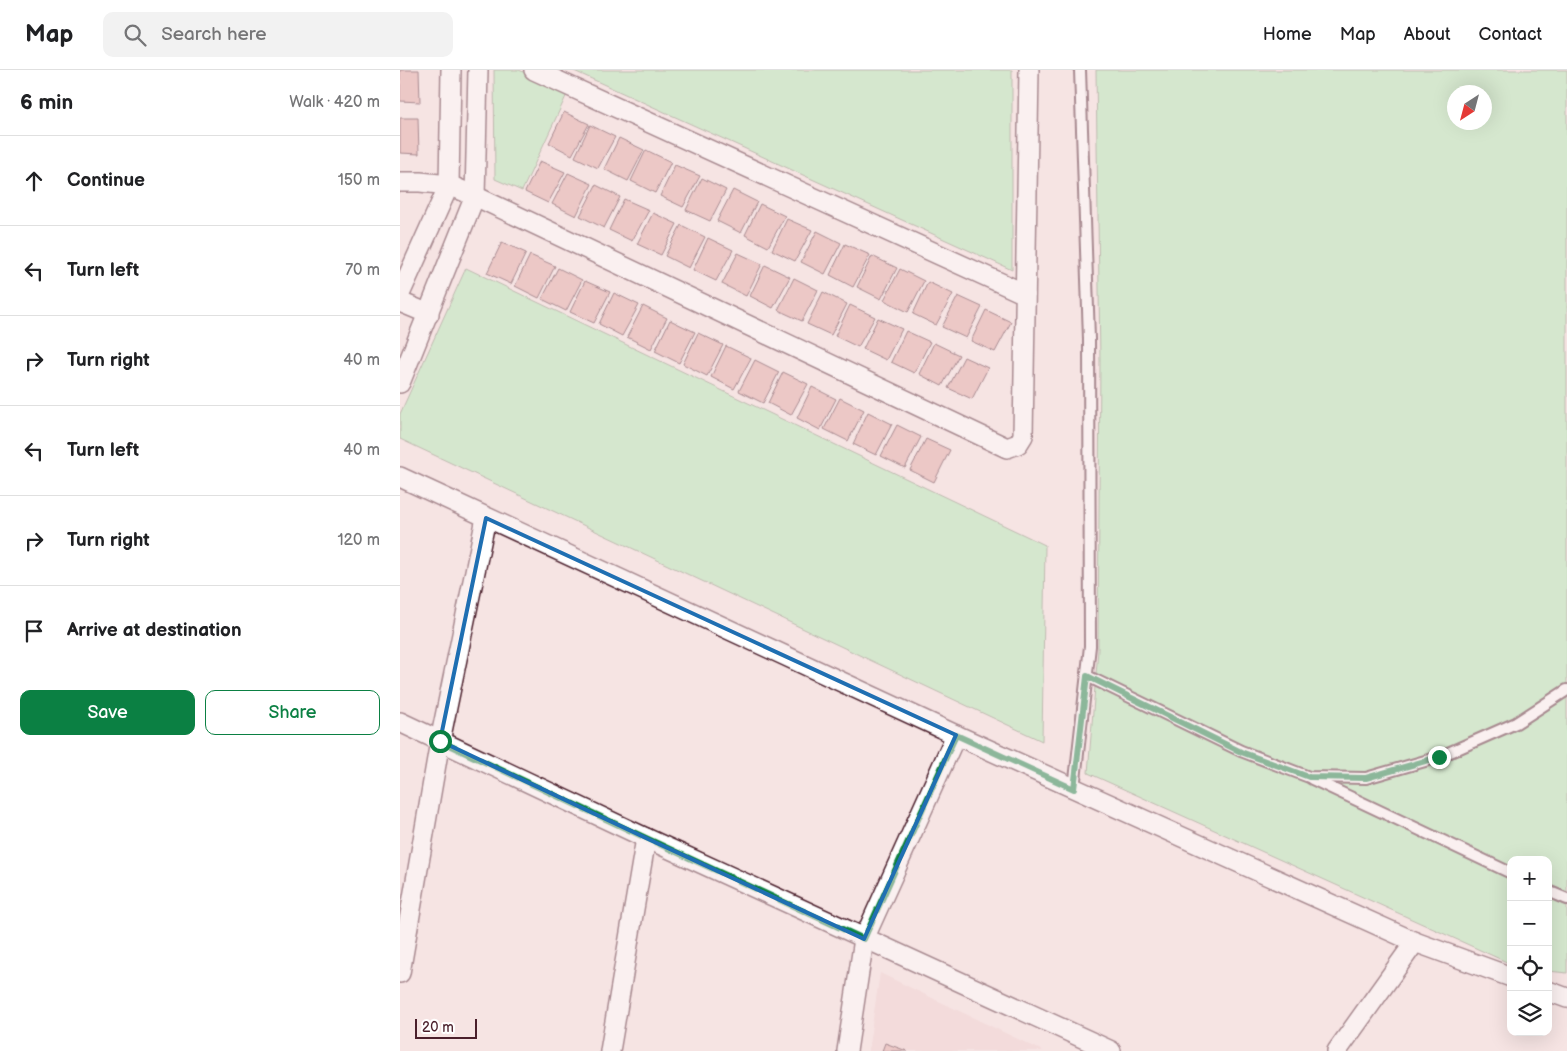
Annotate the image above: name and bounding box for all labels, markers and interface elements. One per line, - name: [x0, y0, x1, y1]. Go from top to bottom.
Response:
- search box: [103, 12, 453, 57]
- text: Map: [25, 20, 73, 49]
- icon: search: [121, 21, 149, 49]
- text: Search here: [161, 23, 267, 46]
- text: Home: [1263, 24, 1312, 45]
- text: Map: [1340, 24, 1376, 45]
- text: About: [1404, 24, 1451, 45]
- text: Contact: [1479, 24, 1542, 45]
- north arrow: [1447, 85, 1492, 130]
- text: 6 min: [20, 90, 73, 115]
- text: Walk · 420 m: [289, 93, 380, 112]
- icon: ahead: [20, 167, 48, 195]
- text: Continue: [67, 169, 145, 192]
- text: 150 m: [338, 171, 380, 190]
- icon: left: [20, 257, 48, 285]
- text: Turn left: [67, 259, 139, 282]
- text: 70 m: [345, 261, 380, 280]
- icon: right: [20, 347, 48, 375]
- text: Turn right: [67, 349, 150, 372]
- text: 40 m: [343, 351, 380, 370]
- icon: left: [20, 437, 48, 465]
- text: Turn left: [67, 439, 139, 462]
- text: 40 m: [343, 441, 380, 460]
- icon: right: [20, 527, 48, 555]
- text: Turn right: [67, 529, 150, 552]
- text: 120 m: [337, 531, 380, 550]
- icon: arrive: [20, 617, 48, 645]
- text: Arrive at destination: [67, 619, 242, 642]
- button: Save: [20, 690, 195, 735]
- button: Share: [205, 690, 380, 735]
- route start: [429, 730, 452, 753]
- route end: [1428, 746, 1451, 769]
- map controls: [1507, 856, 1552, 1036]
- button: +: [1507, 856, 1552, 901]
- button: −: [1507, 901, 1552, 946]
- button: locate: [1507, 946, 1552, 991]
- button: layers: [1507, 991, 1552, 1036]
- scale bar: [415, 1016, 478, 1039]
- text: 20 m: [422, 1019, 454, 1036]

